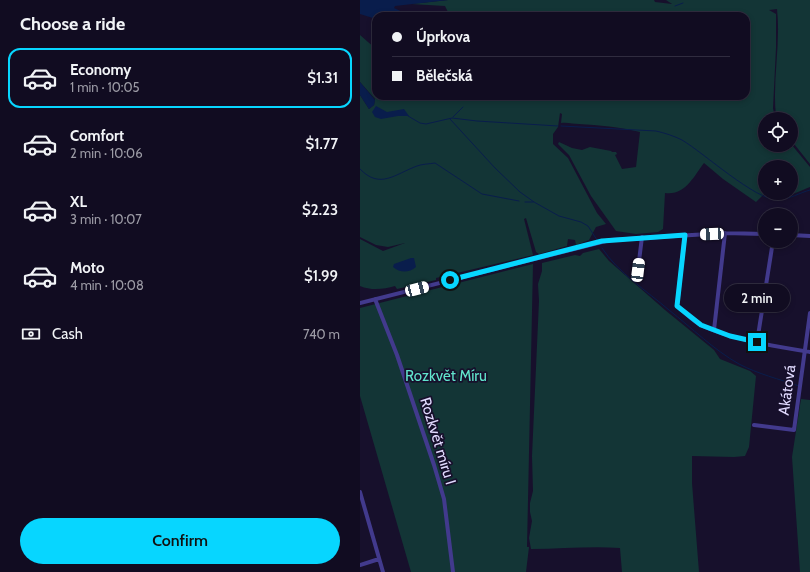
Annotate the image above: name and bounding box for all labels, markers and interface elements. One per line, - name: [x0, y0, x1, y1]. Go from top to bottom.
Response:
- text: Choose a ride: [20, 13, 125, 35]
- text: Úprkova: [416, 28, 470, 46]
- icon: car: [22, 60, 58, 96]
- text: Economy: [70, 61, 131, 79]
- text: Bělečská: [416, 67, 473, 85]
- text: $1.31: [307, 69, 338, 87]
- text: 1 min · 10:05: [70, 79, 140, 95]
- map controls: [758, 112, 798, 248]
- button: locate: [758, 112, 798, 152]
- icon: car: [22, 126, 58, 162]
- text: Comfort: [70, 127, 124, 145]
- text: $1.77: [305, 135, 338, 153]
- text: 2 min · 10:06: [70, 145, 143, 161]
- button: +: [758, 160, 798, 200]
- icon: car: [22, 192, 58, 228]
- text: XL: [70, 193, 87, 211]
- text: $2.23: [302, 201, 338, 219]
- button: −: [758, 208, 798, 248]
- text: 3 min · 10:07: [70, 211, 142, 227]
- car: [700, 227, 724, 241]
- car: [631, 257, 645, 283]
- icon: car: [22, 258, 58, 294]
- text: Moto: [70, 259, 104, 277]
- text: $1.99: [304, 267, 338, 285]
- route start: [441, 271, 459, 289]
- text: 4 min · 10:08: [70, 277, 144, 293]
- car: [404, 280, 430, 298]
- callout: 2 min: [724, 284, 790, 312]
- text: 2 min: [741, 290, 773, 306]
- icon: cash: [20, 323, 42, 345]
- text: Cash: [52, 325, 83, 343]
- text: 740 m: [303, 326, 340, 342]
- route end: [748, 333, 766, 351]
- street label: Akátová: [775, 363, 800, 416]
- park label: Rozkvět Míru: [405, 367, 487, 385]
- street label: Rozkvět míru I: [416, 395, 460, 487]
- button: Confirm: [20, 518, 340, 564]

